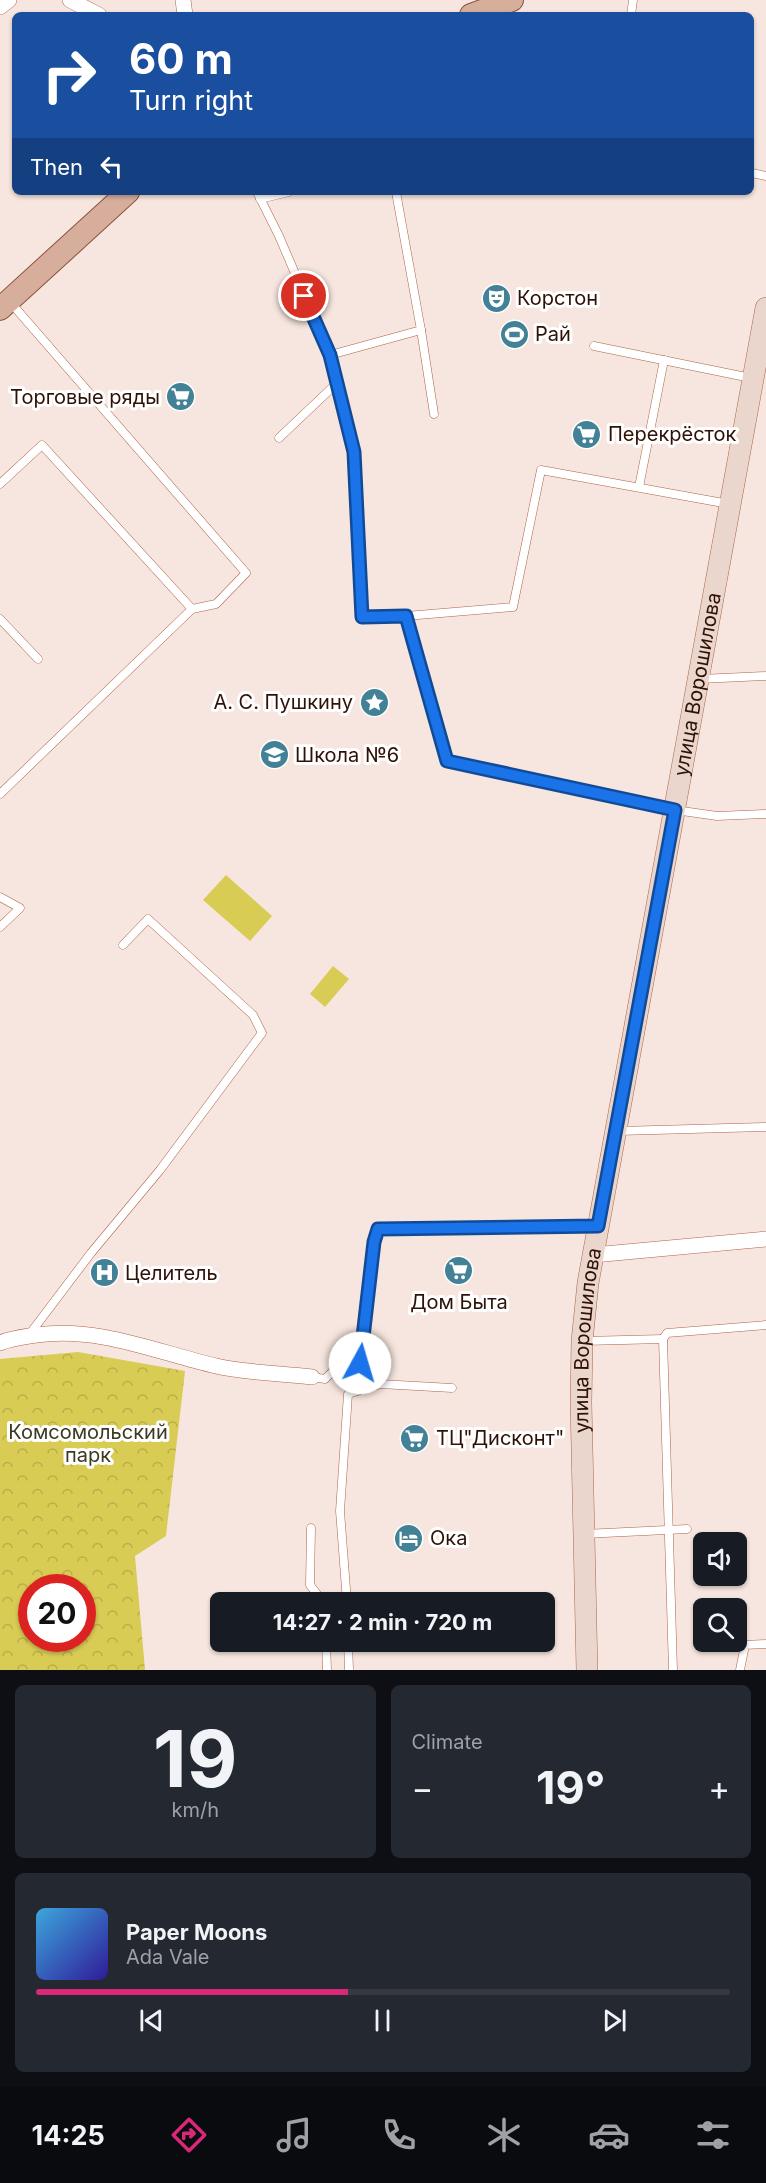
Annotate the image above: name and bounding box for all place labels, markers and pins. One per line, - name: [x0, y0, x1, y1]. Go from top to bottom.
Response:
- pin: [278, 270, 329, 321]
- theatre icon: Корстон: [480, 282, 512, 314]
- place label: Корстон: [517, 286, 598, 310]
- sports icon: Рай: [498, 318, 530, 350]
- place label: Рай: [535, 322, 571, 346]
- supermarket icon: Торговые ряды: [165, 381, 197, 413]
- place label: Торговые ряды: [10, 385, 160, 409]
- supermarket icon: Перекрёсток: [571, 418, 603, 450]
- place label: Перекрёсток: [608, 422, 737, 446]
- place icon: А. С. Пушкину: [358, 686, 390, 718]
- place label: А. С. Пушкину: [213, 690, 353, 714]
- school or university icon: Школа №6: [258, 739, 290, 771]
- place label: Школа №6: [295, 743, 399, 767]
- supermarket icon: Дом Быта: [443, 1255, 475, 1287]
- hospital icon: Целитель: [88, 1257, 120, 1289]
- place label: Целитель: [125, 1261, 218, 1285]
- place label: Дом Быта: [410, 1290, 508, 1314]
- supermarket icon: ТЦ"Дисконт": [399, 1422, 431, 1454]
- place label: ТЦ"Дисконт": [436, 1426, 564, 1450]
- hotel icon: Ока: [393, 1522, 425, 1554]
- place label: Ока: [430, 1526, 467, 1550]

